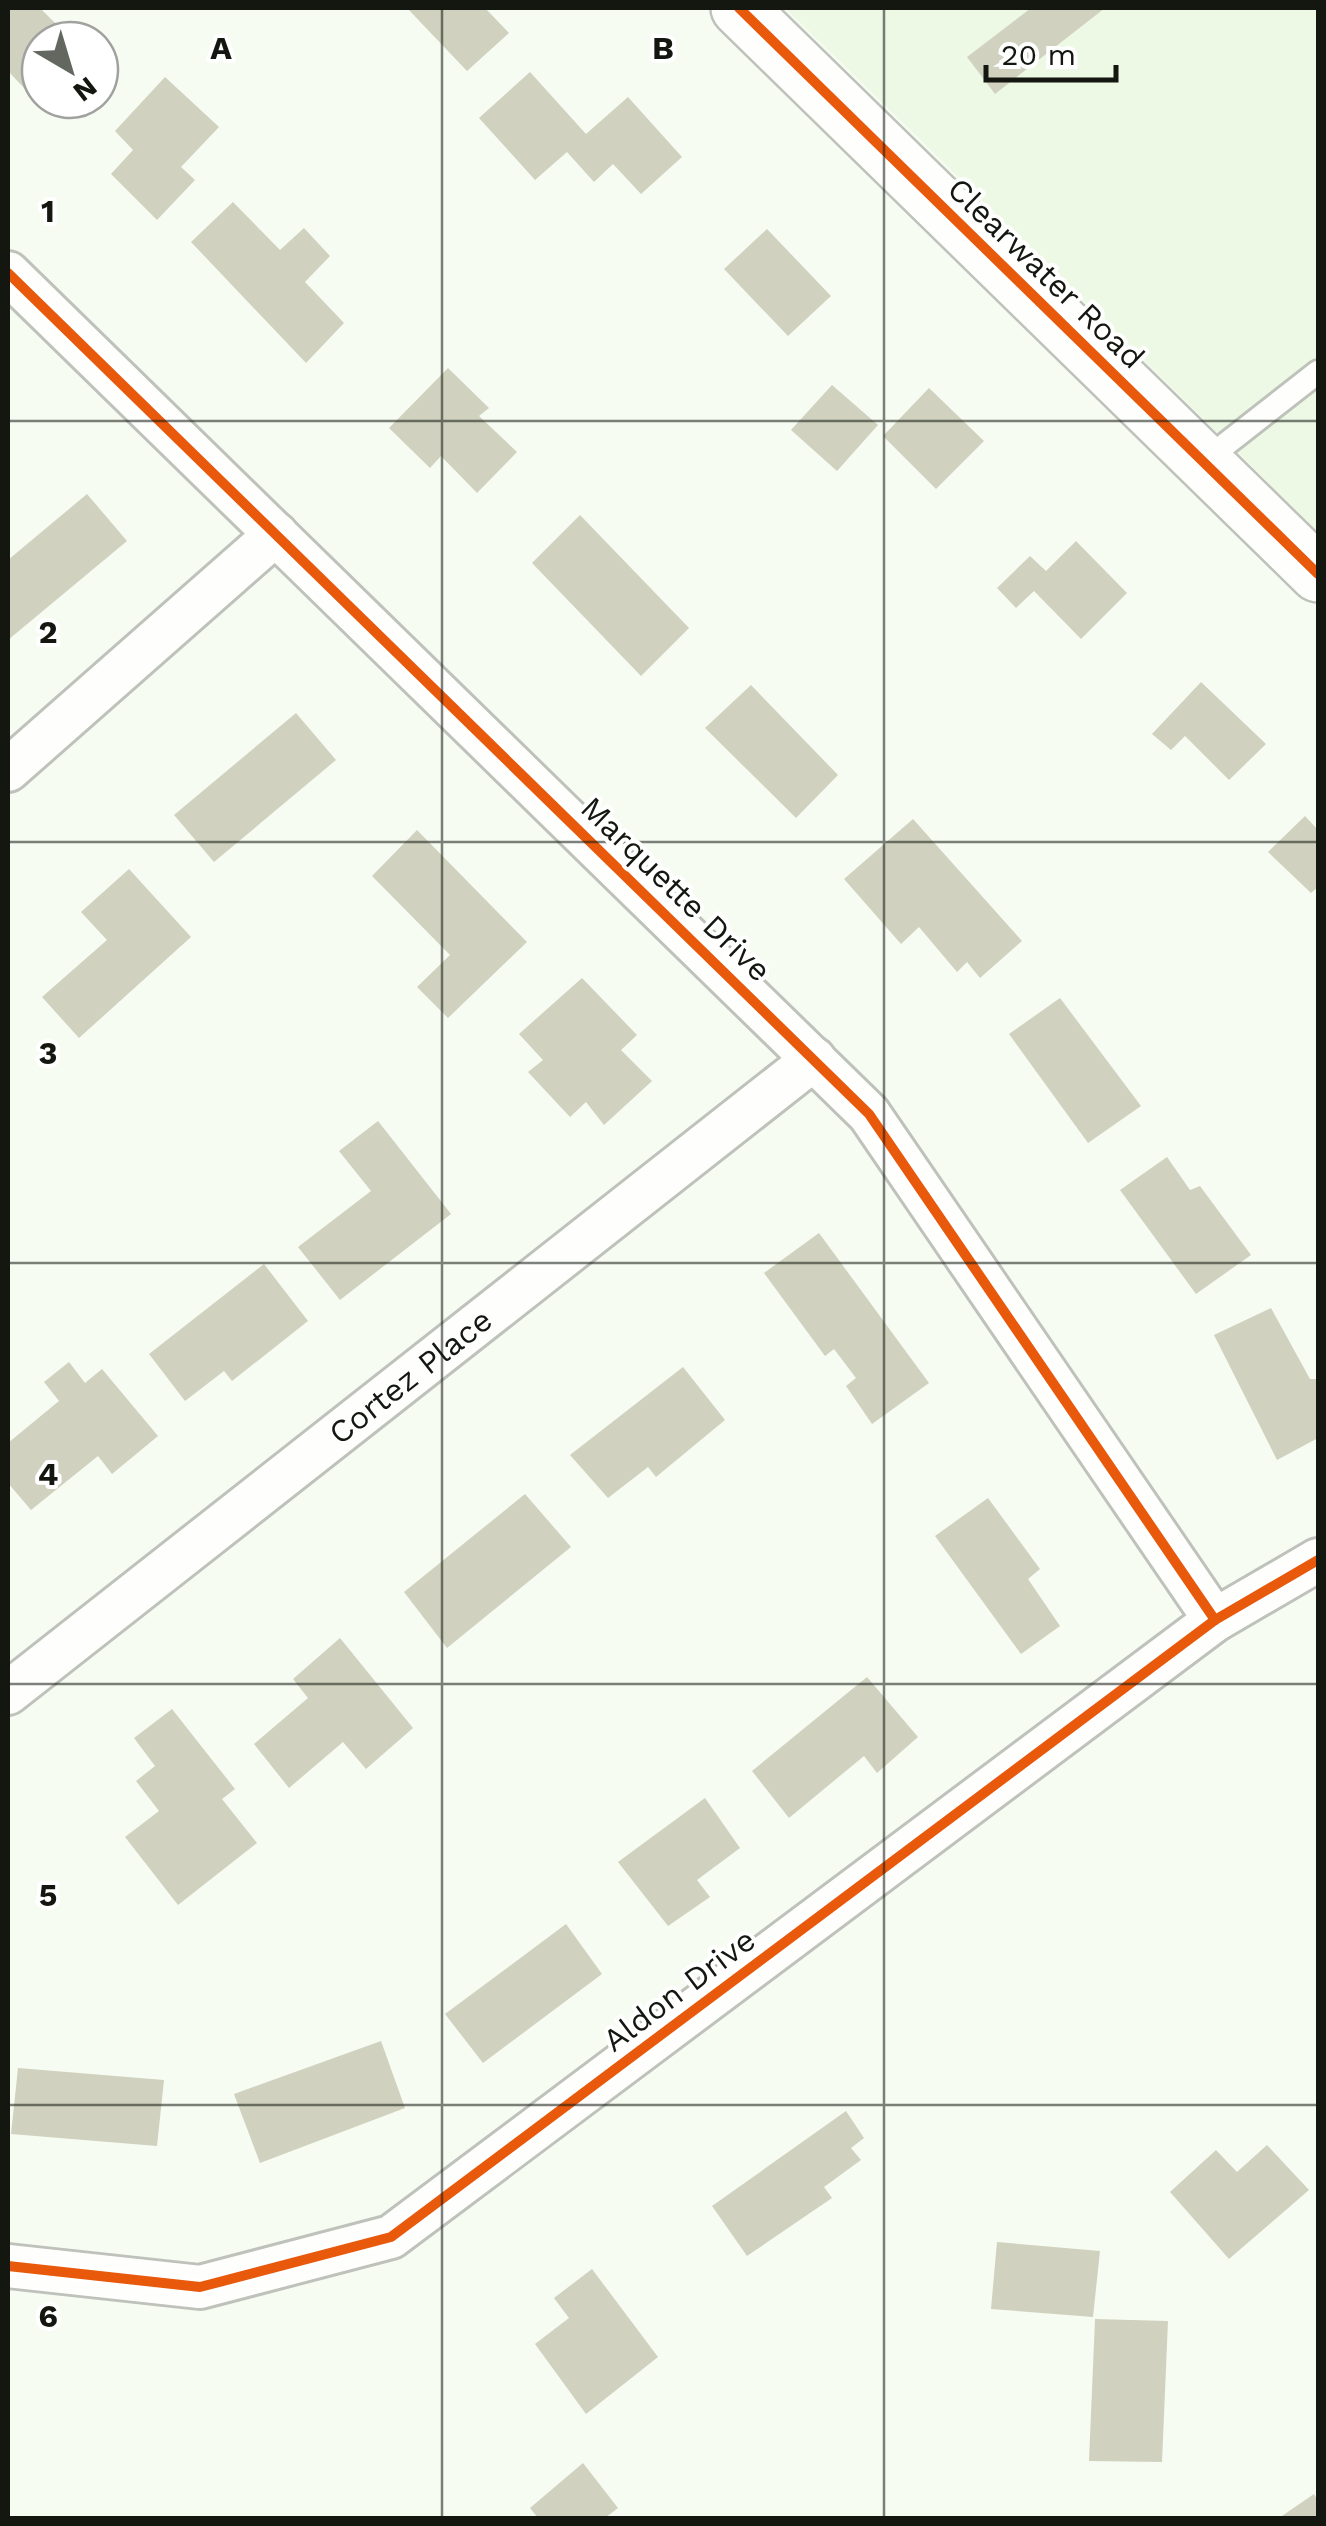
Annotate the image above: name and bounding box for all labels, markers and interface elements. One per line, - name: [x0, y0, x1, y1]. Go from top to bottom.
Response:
- north arrow: [20, 20, 120, 120]
- scale bar: [986, 20, 1116, 82]
- text: A: [210, 29, 232, 67]
- text: B: [652, 29, 674, 67]
- text: 20 m: [1001, 37, 1076, 72]
- text: N: [67, 70, 103, 109]
- street label: Clearwater Road: [940, 170, 1152, 376]
- text: 1: [41, 192, 55, 230]
- text: 2: [38, 613, 58, 651]
- street label: Marquette Drive: [573, 789, 779, 989]
- text: 3: [39, 1034, 57, 1072]
- street label: Cortez Place: [321, 1301, 500, 1452]
- text: 4: [38, 1455, 58, 1493]
- text: 5: [39, 1876, 57, 1914]
- street label: Aldon Drive: [595, 1921, 763, 2059]
- text: 6: [38, 2297, 58, 2335]

